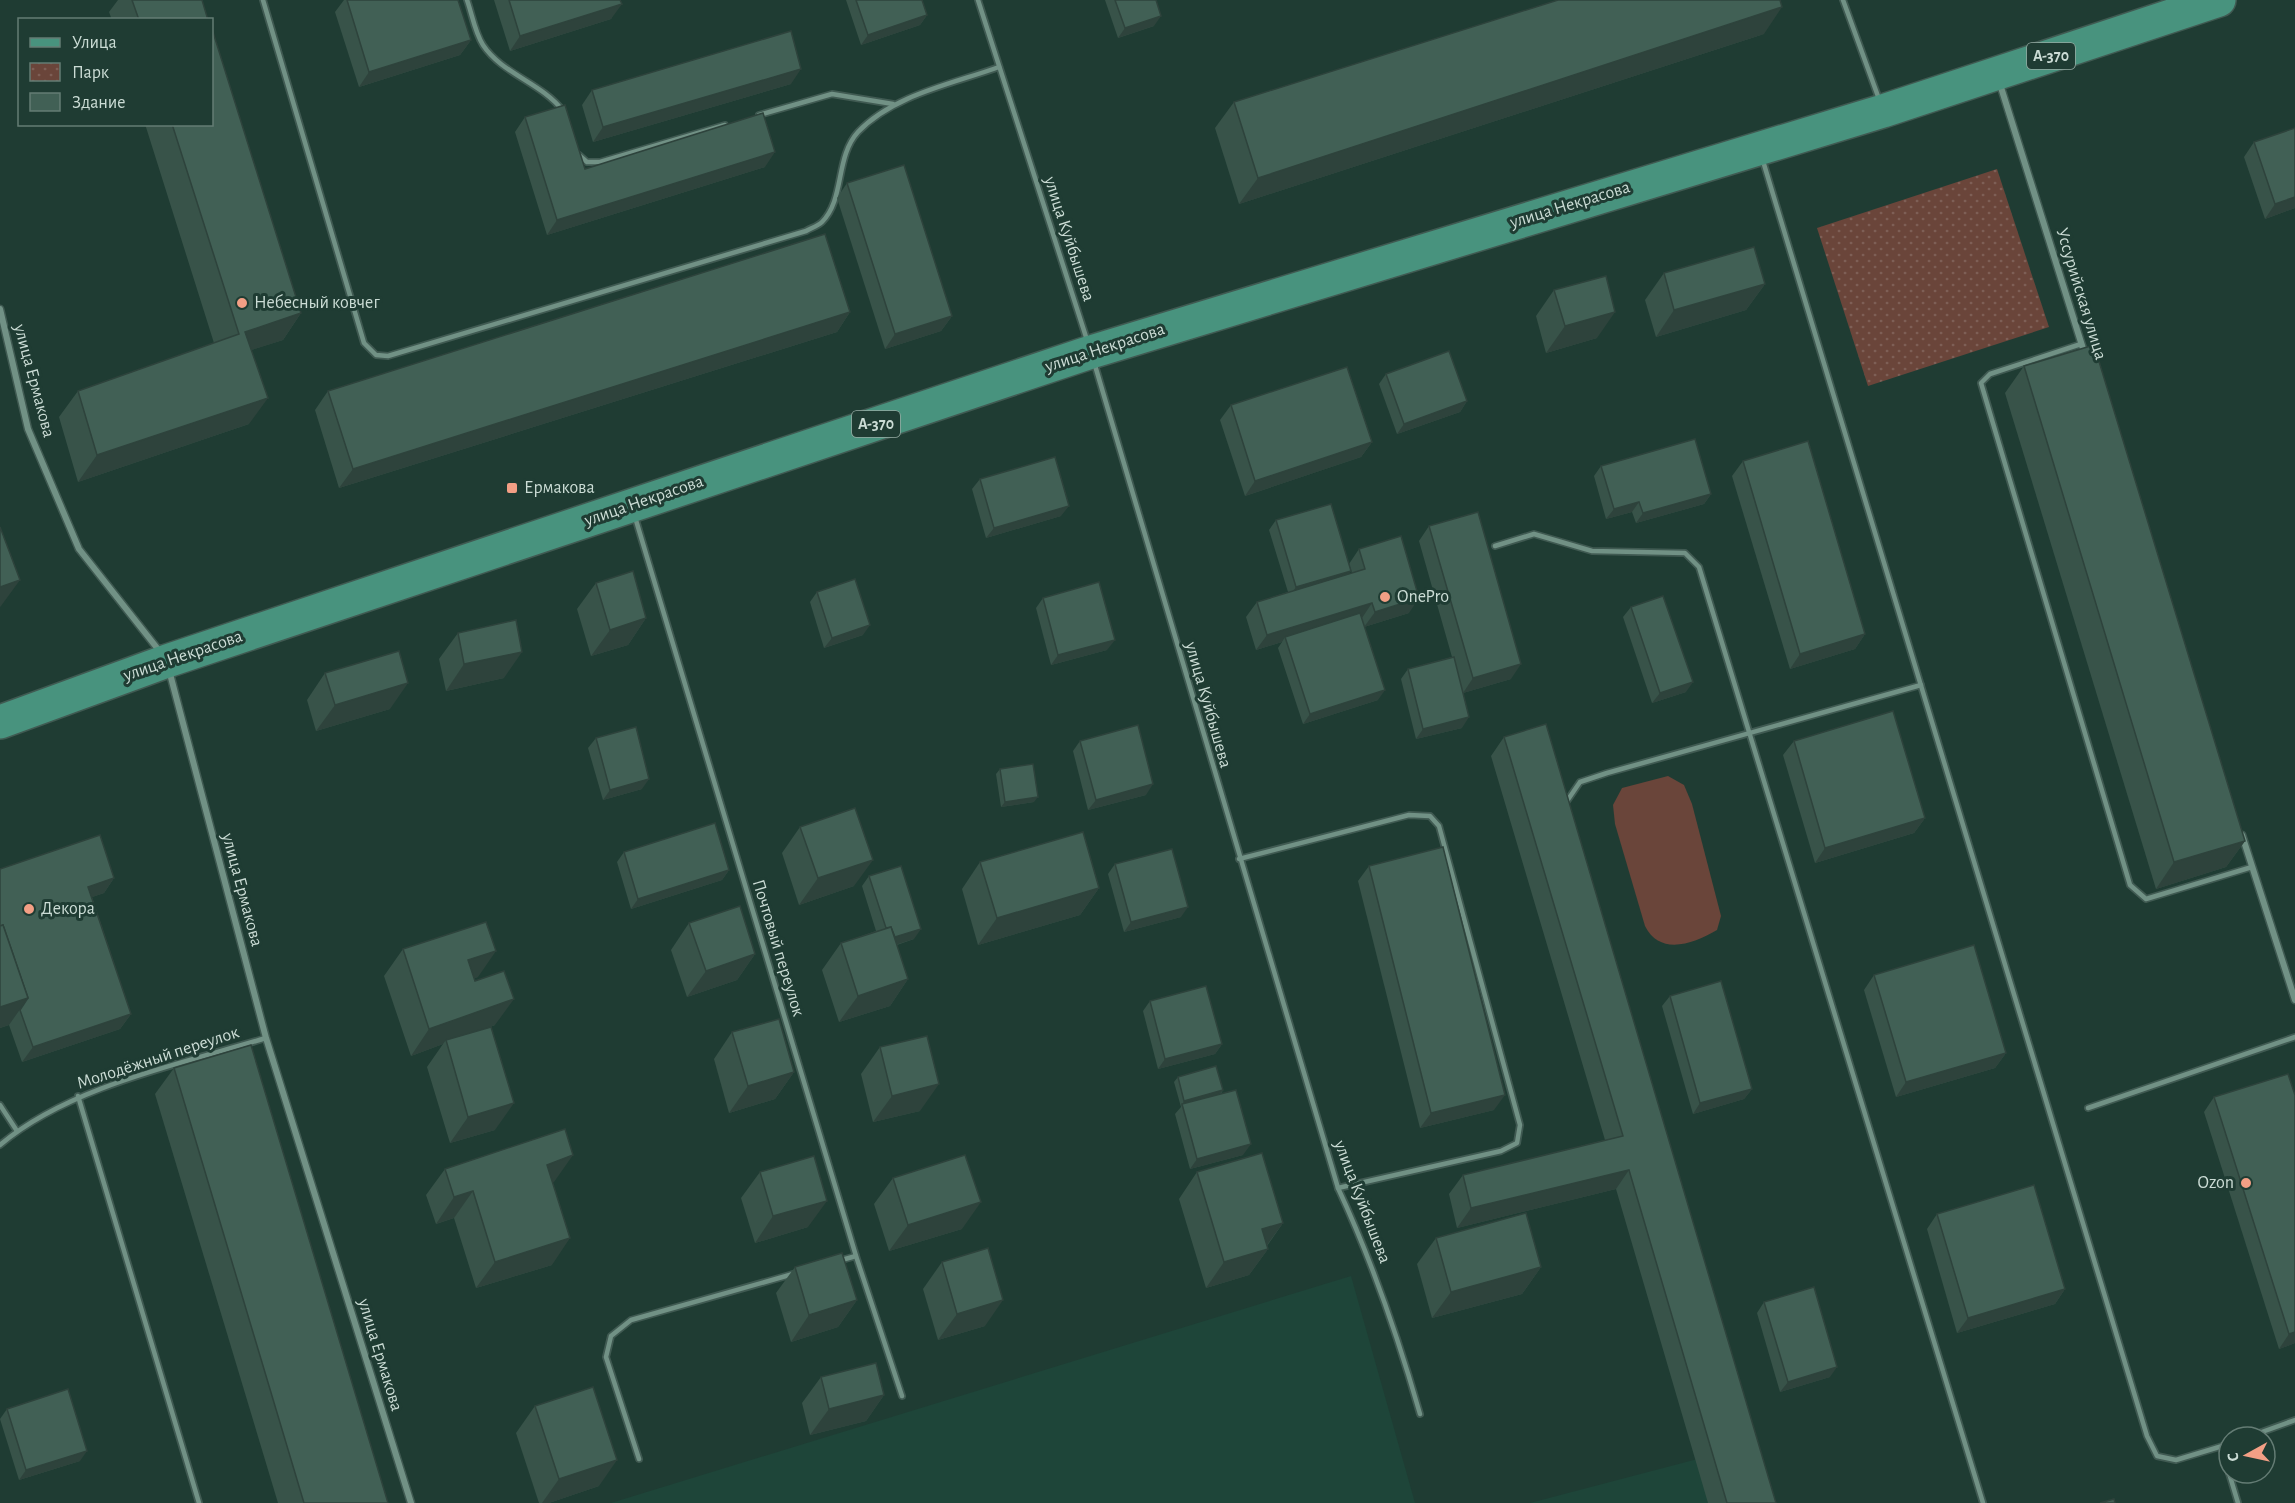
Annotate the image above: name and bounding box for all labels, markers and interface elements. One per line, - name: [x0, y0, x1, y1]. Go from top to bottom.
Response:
- legend: [18, 18, 213, 126]
- text: Улица: [72, 34, 117, 52]
- road number: А-370: [2027, 43, 2075, 69]
- text: Парк: [72, 64, 110, 82]
- text: Здание: [72, 94, 126, 112]
- street label: улица Куйбышева: [1040, 173, 1099, 304]
- street label: улица Некрасова: [1507, 178, 1632, 232]
- street label: Уссурийская улица: [2052, 226, 2110, 362]
- place label: Небесный ковчег: [254, 293, 380, 312]
- marker: Небесный ковчег: [235, 296, 249, 310]
- street label: улица Некрасова: [1042, 320, 1167, 376]
- street label: улица Ермакова: [10, 321, 58, 440]
- road number: А-370: [852, 411, 900, 437]
- street label: улица Некрасова: [581, 472, 706, 530]
- place label: Ермакова: [524, 479, 595, 497]
- marker: Ермакова: [505, 481, 519, 495]
- place label: OnePro: [1397, 588, 1449, 606]
- marker: OnePro: [1378, 590, 1392, 604]
- street label: улица Некрасова: [120, 627, 245, 685]
- street label: улица Куйбышева: [1181, 639, 1236, 770]
- street label: улица Ермакова: [218, 830, 266, 949]
- street label: Почтовый переулок: [749, 877, 808, 1019]
- place label: Декора: [41, 900, 95, 918]
- marker: Декора: [22, 902, 36, 916]
- street label: Молодёжный переулок: [75, 1023, 242, 1093]
- street label: улица Куйбышева: [1330, 1137, 1395, 1266]
- place label: Ozon: [2197, 1174, 2234, 1192]
- marker: Ozon: [2239, 1176, 2253, 1190]
- street label: улица Ермакова: [354, 1296, 406, 1413]
- north arrow: [2217, 1425, 2277, 1485]
- text: С: [2225, 1451, 2242, 1462]

